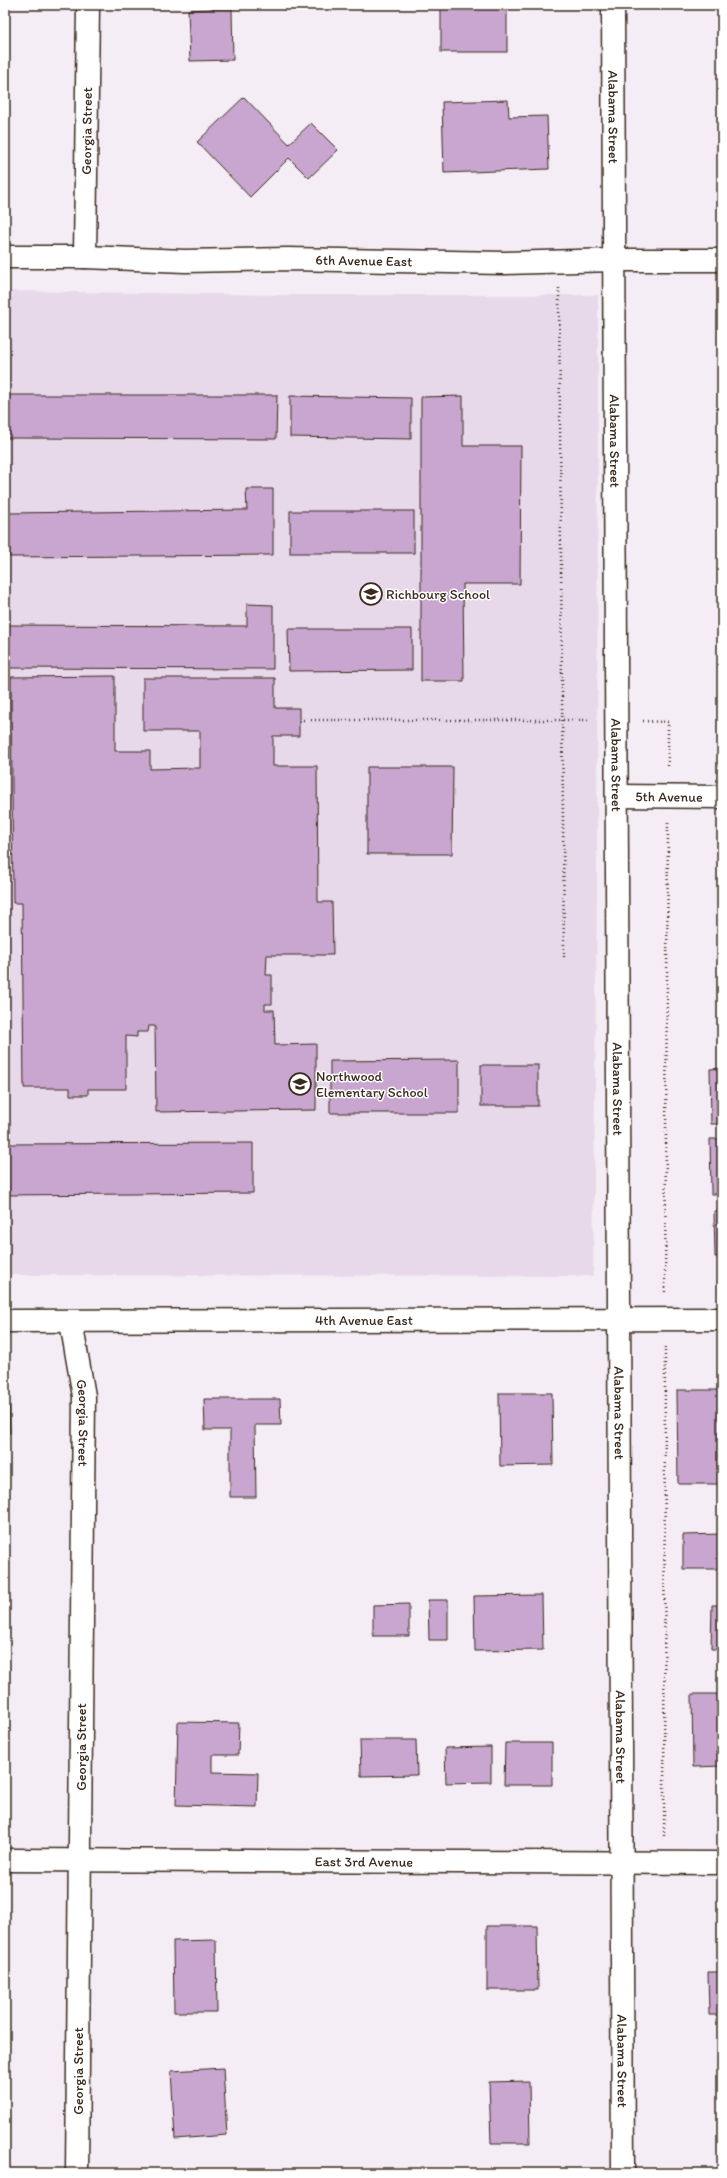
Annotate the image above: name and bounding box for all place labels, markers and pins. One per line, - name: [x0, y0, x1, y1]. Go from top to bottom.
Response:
- school or university icon: Richbourg School: [358, 581, 384, 607]
- place label: Richbourg School: [386, 586, 490, 603]
- place label: Northwood Elementary School: [316, 1068, 428, 1101]
- school or university icon: Northwood Elementary School: [287, 1071, 313, 1097]

